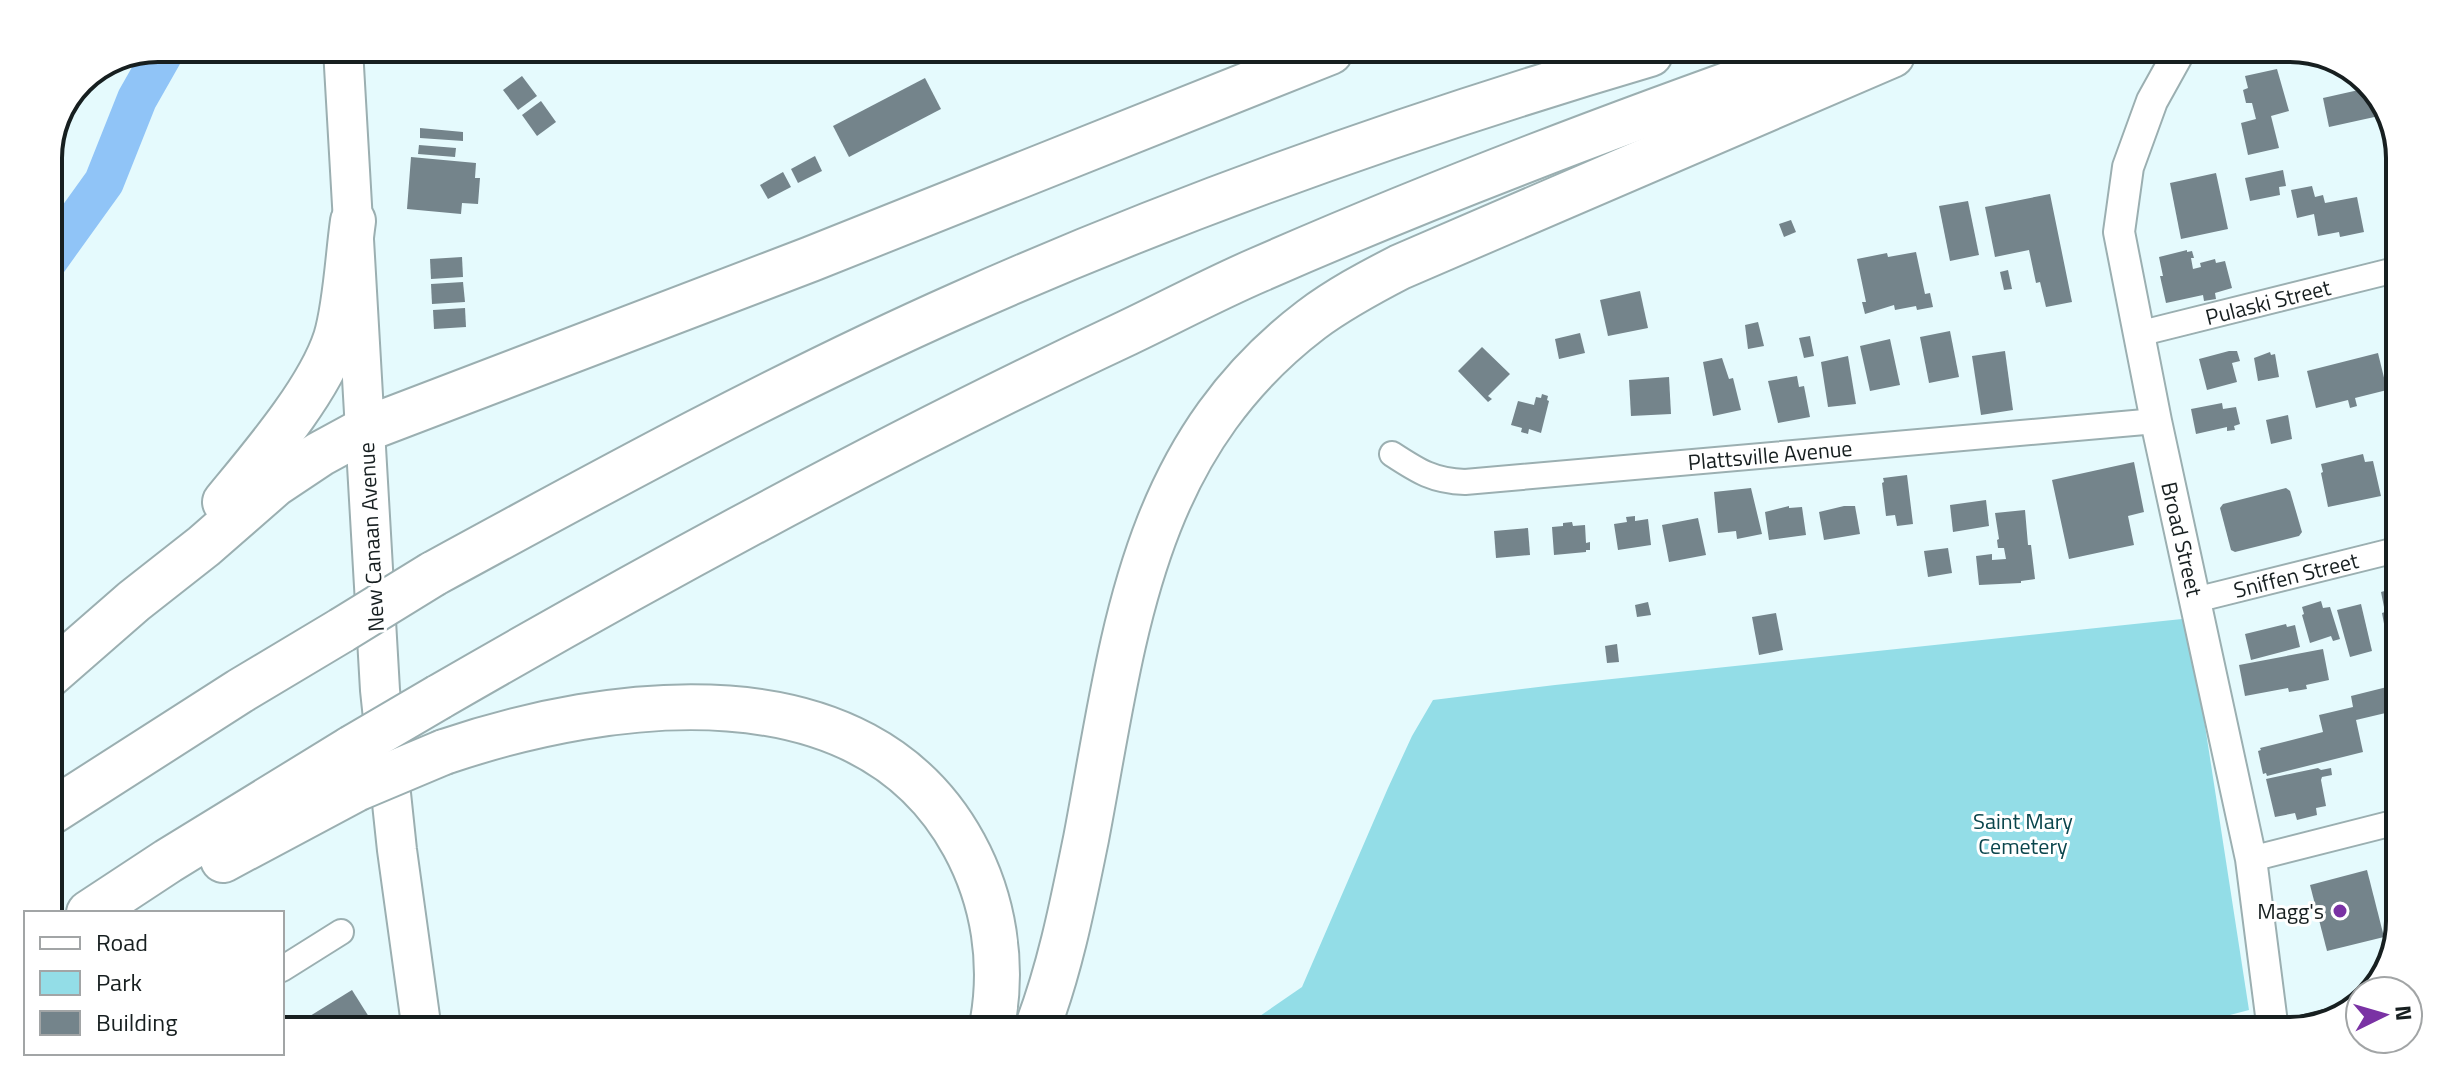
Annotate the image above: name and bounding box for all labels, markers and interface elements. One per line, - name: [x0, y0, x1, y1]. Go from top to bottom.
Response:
- street label: Pulaski Street: [2202, 270, 2334, 334]
- street label: Plattsville Avenue: [1686, 431, 1854, 479]
- street label: New Canaan Avenue: [349, 441, 393, 633]
- street label: Broad Street: [2152, 478, 2212, 600]
- street label: Sniffen Street: [2230, 543, 2362, 607]
- park label: Saint Mary Cemetery: [1973, 804, 2073, 863]
- place label: Magg's: [2257, 894, 2324, 928]
- marker: Magg's: [2331, 902, 2349, 920]
- legend: [24, 911, 284, 1055]
- text: Road: [96, 924, 148, 960]
- text: Park: [96, 964, 142, 1000]
- north arrow: [2344, 975, 2424, 1055]
- text: Building: [96, 1004, 178, 1040]
- text: N: [2386, 1004, 2422, 1022]

